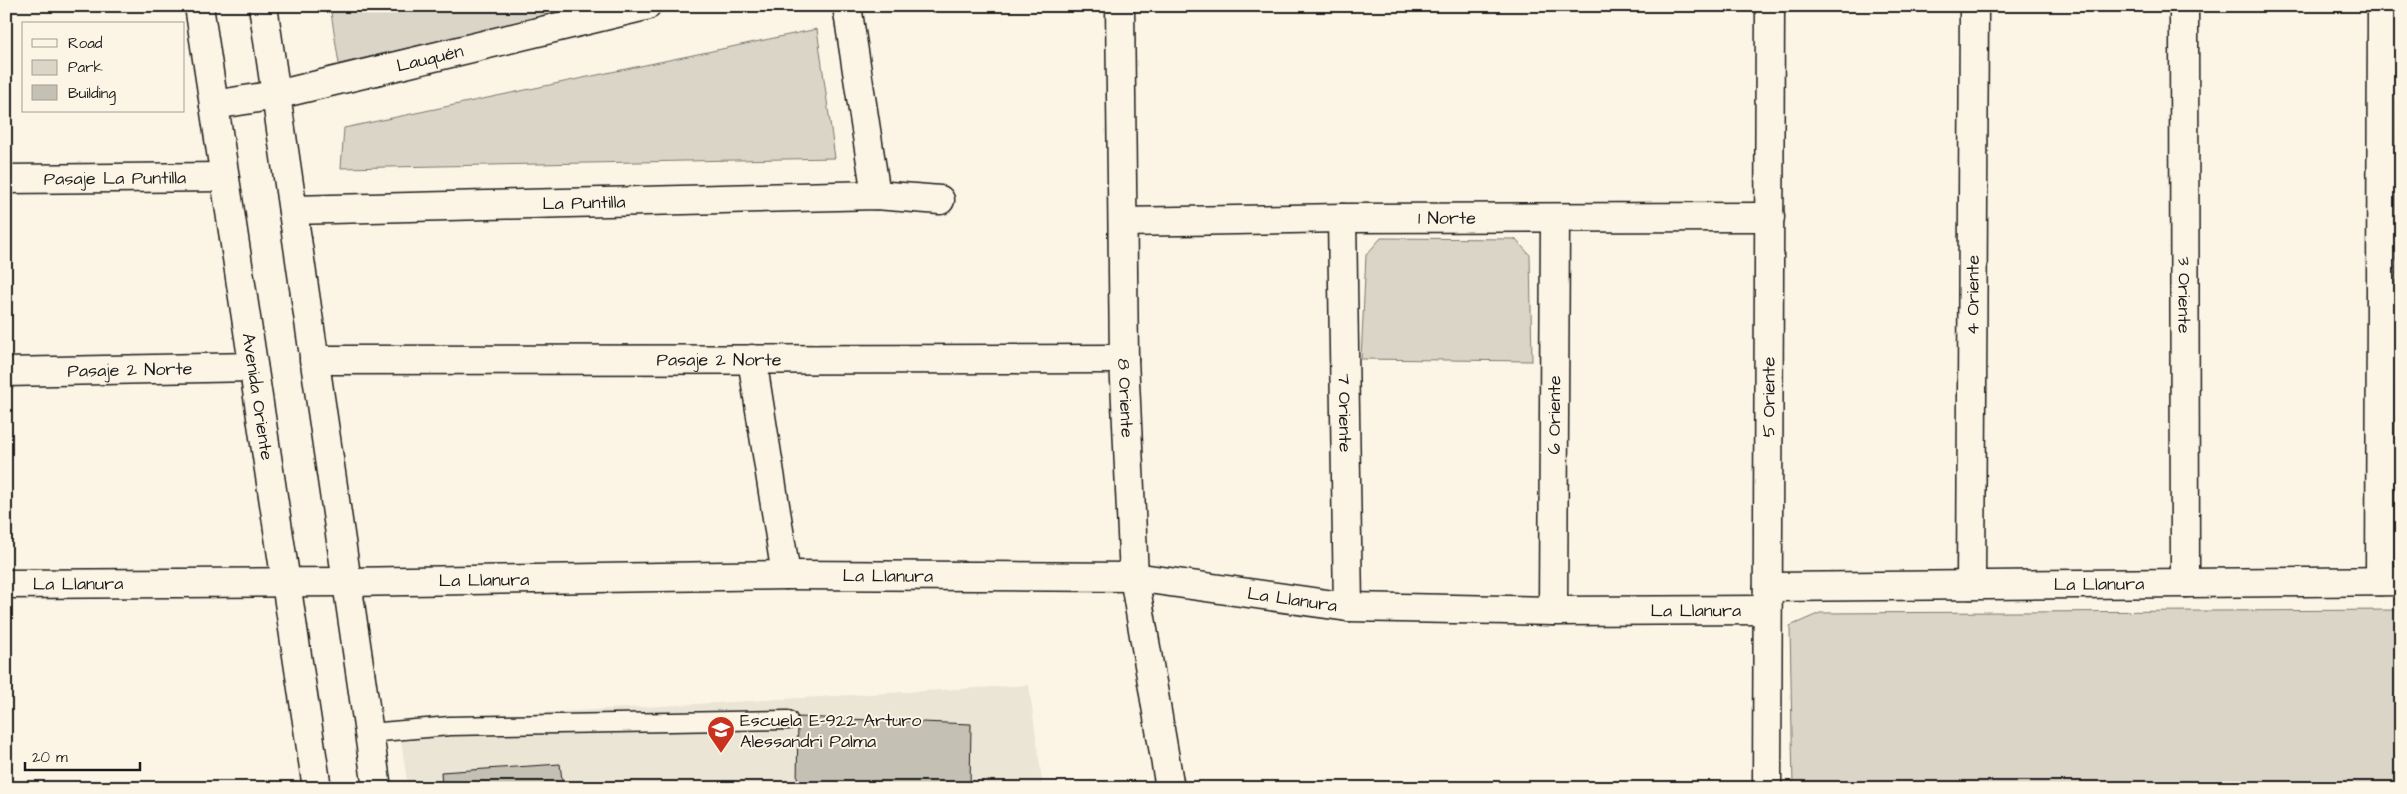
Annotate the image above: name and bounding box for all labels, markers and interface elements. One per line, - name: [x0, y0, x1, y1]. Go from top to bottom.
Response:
- legend: [22, 22, 185, 112]
- text: Road: [68, 33, 103, 54]
- street label: Lauquén: [394, 38, 466, 79]
- text: Park: [68, 57, 103, 78]
- text: Building: [68, 83, 116, 105]
- street label: Pasaje La Puntilla: [44, 165, 186, 192]
- street label: La Puntilla: [542, 189, 626, 217]
- street label: 1 Norte: [1418, 206, 1476, 231]
- street label: 4 Oriente: [1960, 255, 1986, 335]
- street label: 3 Oriente: [2171, 257, 2197, 334]
- street label: Avenida Oriente: [235, 331, 279, 462]
- street label: Pasaje 2 Norte: [657, 347, 782, 373]
- street label: Pasaje 2 Norte: [67, 356, 193, 384]
- street label: 5 Oriente: [1756, 356, 1782, 437]
- street label: 8 Oriente: [1111, 358, 1140, 438]
- street label: 7 Oriente: [1331, 373, 1358, 453]
- street label: 6 Oriente: [1542, 375, 1567, 455]
- street label: La Llanura: [843, 563, 933, 589]
- street label: La Llanura: [438, 567, 529, 594]
- street label: La Llanura: [33, 571, 123, 597]
- street label: La Llanura: [2054, 571, 2144, 597]
- street label: La Llanura: [1246, 581, 1339, 618]
- street label: La Llanura: [1650, 598, 1741, 624]
- place label: Escuela E-922 Arturo Alessandri Palma: [740, 708, 921, 754]
- school or university icon: Escuela E-922 Arturo Alessandri Palma: [706, 715, 736, 754]
- scale bar: [25, 739, 140, 771]
- text: 20 m: [32, 747, 68, 768]

